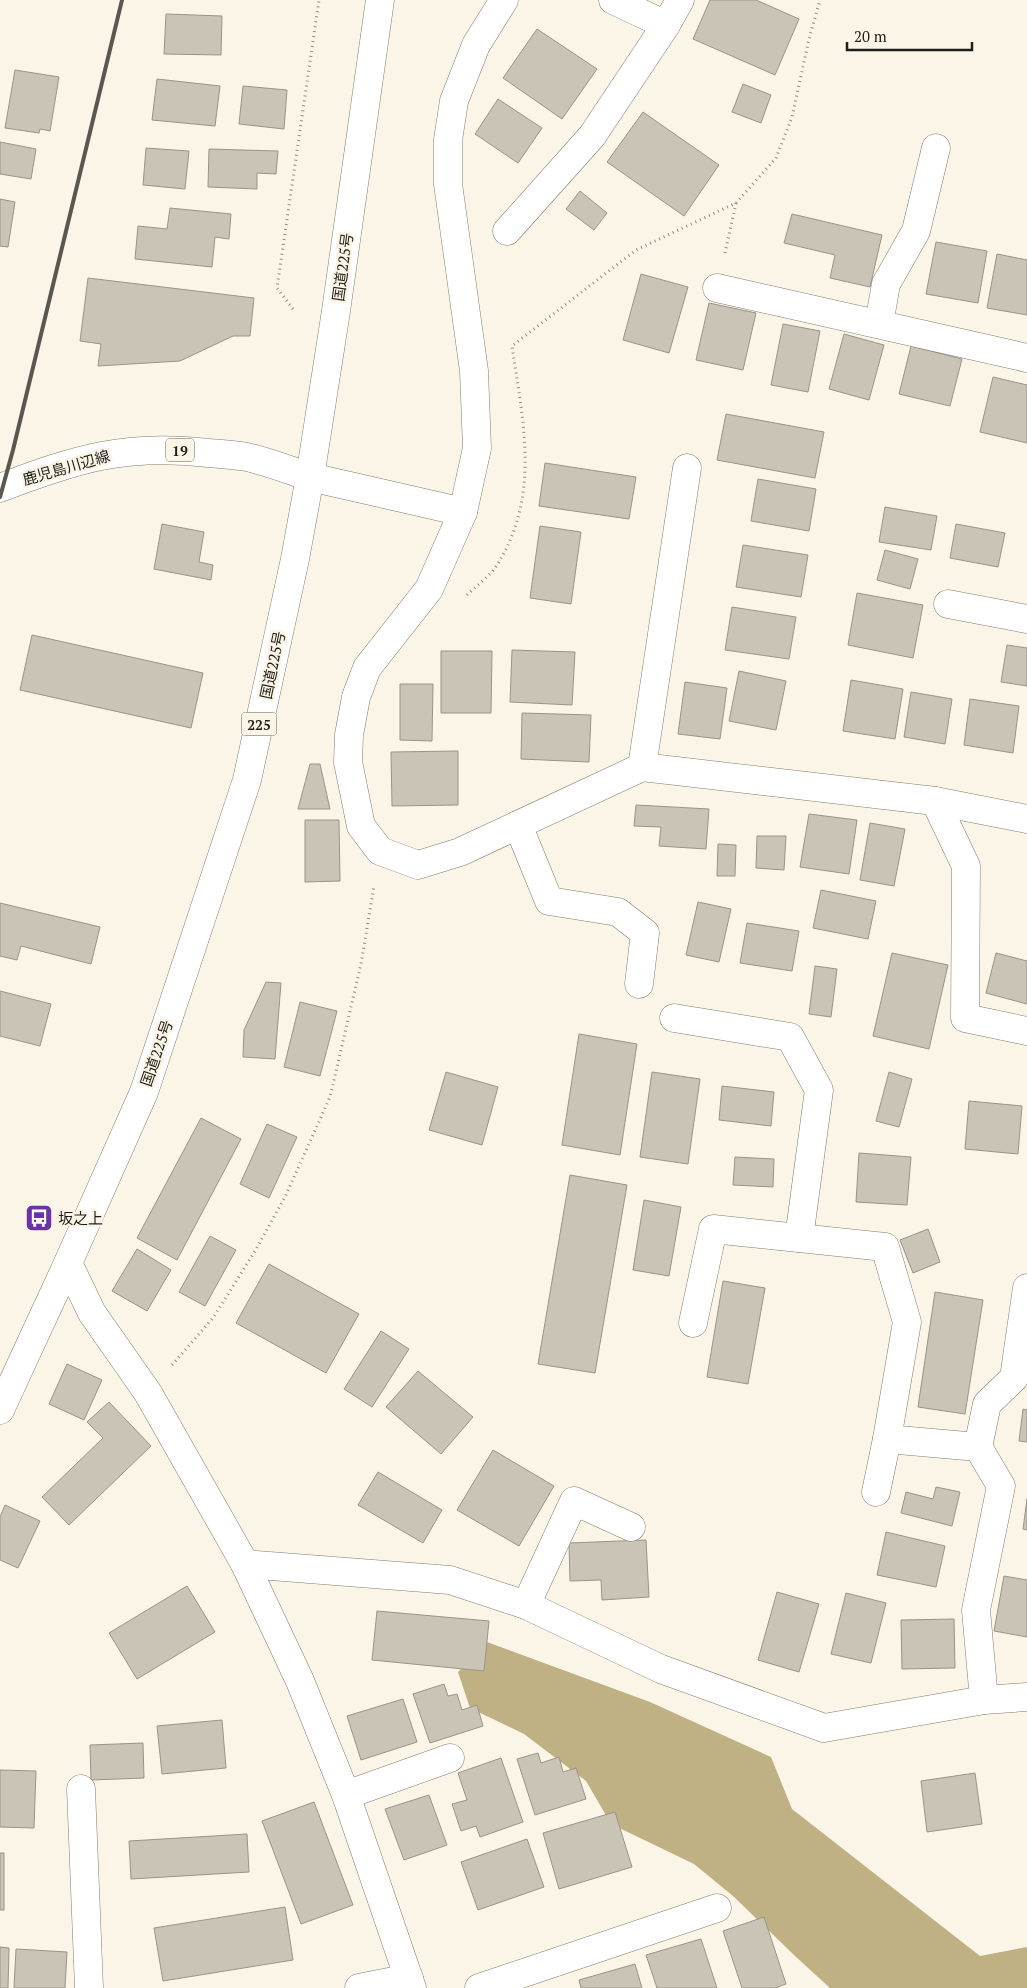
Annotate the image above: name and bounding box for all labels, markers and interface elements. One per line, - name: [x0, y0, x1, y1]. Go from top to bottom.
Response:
- scale bar: [847, 20, 972, 52]
- text: 20 m: [854, 26, 887, 46]
- street label: 国道225号: [327, 231, 357, 303]
- road number: 19: [166, 438, 194, 462]
- street label: 鹿児島川辺線: [20, 445, 112, 489]
- street label: 国道225号: [255, 629, 289, 701]
- road number: 225: [242, 712, 276, 736]
- street label: 国道225号: [135, 1017, 177, 1089]
- bus stop icon: 坂之上: [24, 1203, 54, 1233]
- place label: 坂之上: [58, 1208, 103, 1228]

